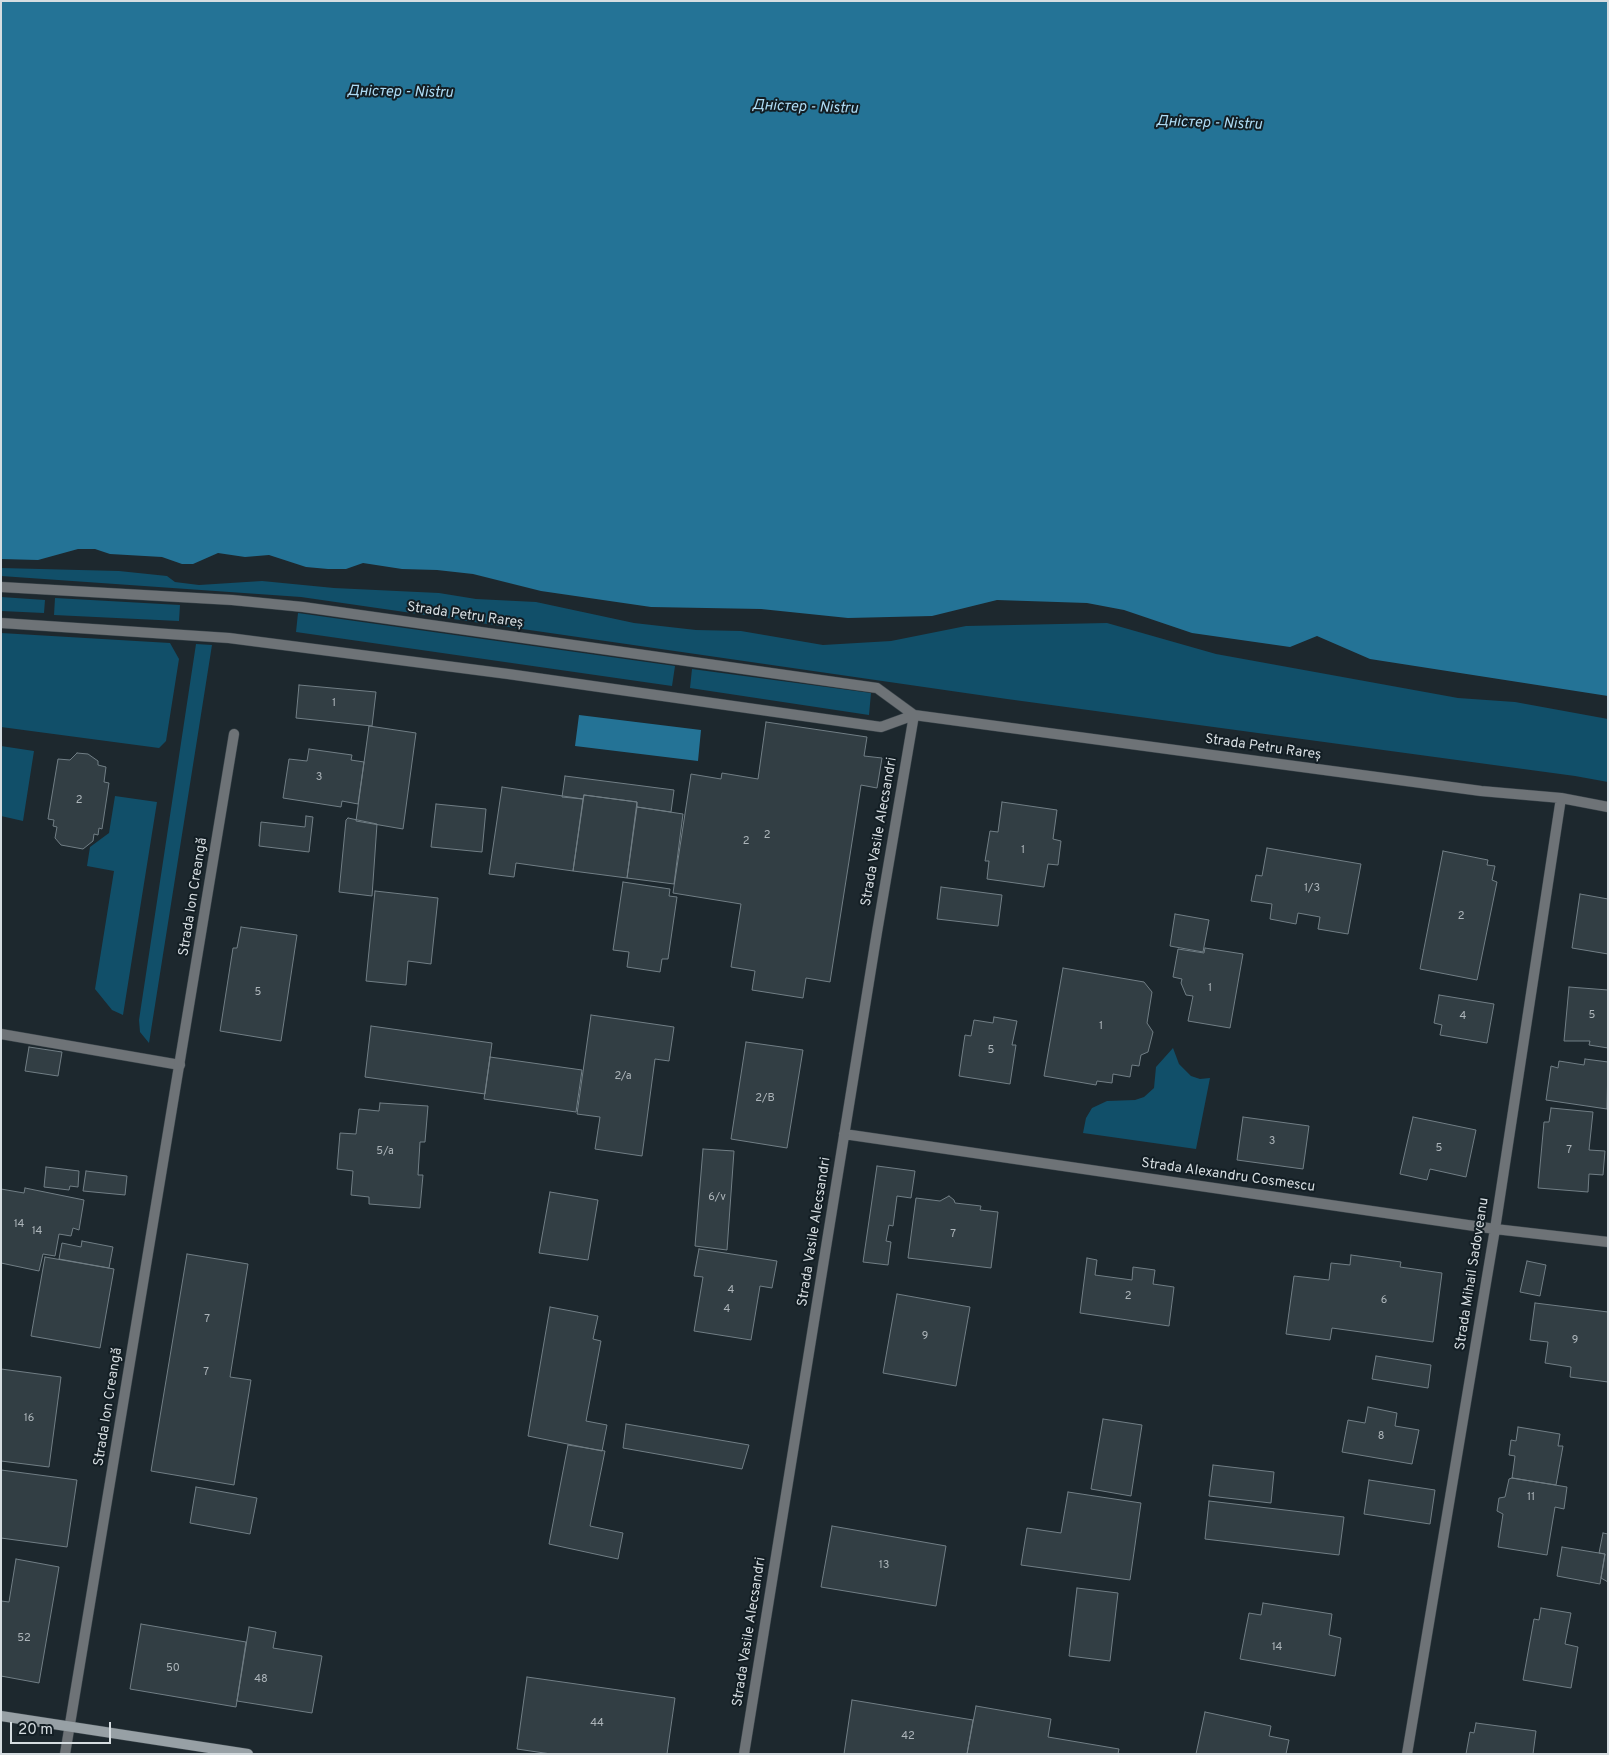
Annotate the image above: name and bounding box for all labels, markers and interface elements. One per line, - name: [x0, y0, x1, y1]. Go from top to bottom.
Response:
- water label: Дністер - Nistru: [347, 83, 453, 103]
- water label: Дністер - Nistru: [752, 97, 858, 119]
- water label: Дністер - Nistru: [1156, 113, 1262, 135]
- street label: Strada Petru Rareș: [406, 600, 524, 632]
- house number: 1: [332, 697, 336, 711]
- street label: Strada Petru Rareș: [1204, 732, 1322, 764]
- street label: Strada Vasile Alecsandri: [859, 756, 901, 908]
- house number: 3: [316, 771, 322, 785]
- house number: 2: [76, 794, 82, 808]
- house number: 2: [764, 829, 770, 843]
- house number: 2: [743, 835, 749, 849]
- street label: Strada Ion Creangă: [176, 837, 212, 957]
- house number: 1: [1021, 844, 1025, 858]
- house number: 1/3: [1304, 882, 1320, 896]
- house number: 2: [1458, 910, 1464, 924]
- house number: 1: [1208, 982, 1212, 996]
- house number: 5: [255, 986, 261, 1000]
- house number: 5: [1589, 1009, 1595, 1023]
- house number: 4: [1460, 1010, 1466, 1024]
- house number: 1: [1099, 1020, 1103, 1034]
- house number: 5: [988, 1044, 994, 1058]
- house number: 2/a: [614, 1070, 632, 1084]
- house number: 2/B: [755, 1092, 775, 1106]
- house number: 3: [1269, 1135, 1275, 1149]
- house number: 5: [1436, 1142, 1442, 1156]
- house number: 7: [1566, 1144, 1572, 1158]
- house number: 5/a: [376, 1145, 394, 1159]
- street label: Strada Alexandru Cosmescu: [1140, 1155, 1316, 1197]
- street label: Strada Vasile Alecsandri: [795, 1156, 835, 1308]
- house number: 6/v: [708, 1191, 726, 1205]
- street label: Strada Mihail Sadoveanu: [1453, 1196, 1493, 1352]
- house number: 14: [14, 1218, 24, 1232]
- house number: 14: [32, 1225, 42, 1239]
- house number: 7: [950, 1228, 956, 1242]
- house number: 4: [728, 1284, 734, 1298]
- house number: 2: [1125, 1290, 1131, 1304]
- house number: 6: [1381, 1294, 1387, 1308]
- house number: 4: [724, 1303, 730, 1317]
- house number: 7: [204, 1313, 210, 1327]
- house number: 9: [922, 1330, 928, 1344]
- house number: 9: [1572, 1334, 1578, 1348]
- street label: Strada Ion Creangă: [91, 1347, 127, 1467]
- house number: 7: [203, 1366, 209, 1380]
- house number: 16: [24, 1412, 34, 1426]
- house number: 8: [1378, 1430, 1384, 1444]
- house number: 11: [1527, 1491, 1535, 1505]
- street label: Strada Vasile Alecsandri: [730, 1556, 770, 1708]
- house number: 13: [879, 1559, 889, 1573]
- house number: 52: [17, 1632, 31, 1646]
- house number: 14: [1272, 1641, 1282, 1655]
- house number: 50: [166, 1662, 180, 1676]
- house number: 48: [254, 1673, 268, 1687]
- scale bar: [12, 1712, 114, 1744]
- house number: 44: [590, 1717, 604, 1731]
- text: 20 m: [18, 1721, 53, 1740]
- house number: 42: [901, 1730, 915, 1744]

